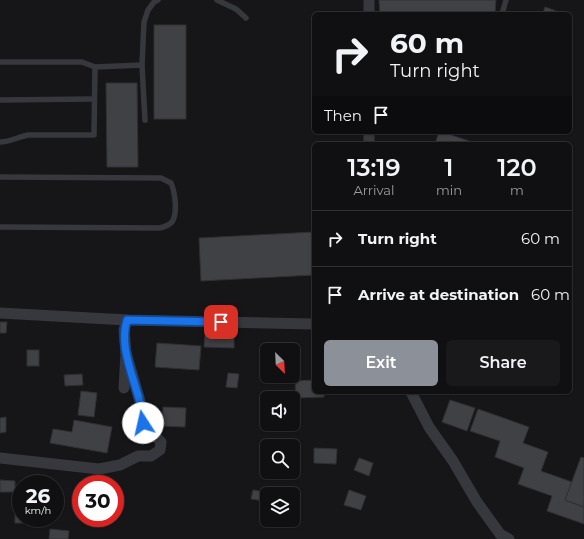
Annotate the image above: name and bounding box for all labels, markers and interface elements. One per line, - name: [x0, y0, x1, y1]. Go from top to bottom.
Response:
- text: 60 m: [390, 26, 464, 60]
- icon: right: [324, 28, 376, 80]
- text: Turn right: [390, 60, 480, 82]
- icon: arrive: [370, 104, 392, 126]
- text: Then: [324, 106, 362, 125]
- text: 13:19: [347, 153, 401, 182]
- text: 1: [444, 153, 454, 182]
- text: 120: [497, 153, 537, 182]
- text: Arrival: [353, 182, 394, 198]
- text: min: [436, 182, 462, 198]
- text: m: [510, 182, 524, 198]
- icon: right: [324, 228, 346, 250]
- text: Turn right: [358, 229, 437, 248]
- text: 60 m: [521, 229, 560, 248]
- icon: arrive: [324, 284, 346, 306]
- text: Arrive at destination: [358, 285, 519, 304]
- text: 60 m: [531, 285, 570, 304]
- pin: [204, 305, 238, 339]
- icon: arrive: [210, 311, 232, 333]
- button: Exit: [324, 340, 438, 386]
- button: Share: [446, 340, 560, 386]
- north arrow: [260, 343, 300, 383]
- map controls: [260, 343, 300, 527]
- button: sound: [260, 391, 300, 431]
- position arrow: [122, 402, 164, 444]
- button: search: [260, 439, 300, 479]
- speed limit sign: 30: [72, 475, 124, 527]
- text: 26: [26, 484, 50, 508]
- button: layers: [260, 487, 300, 527]
- text: km/h: [25, 504, 51, 517]

